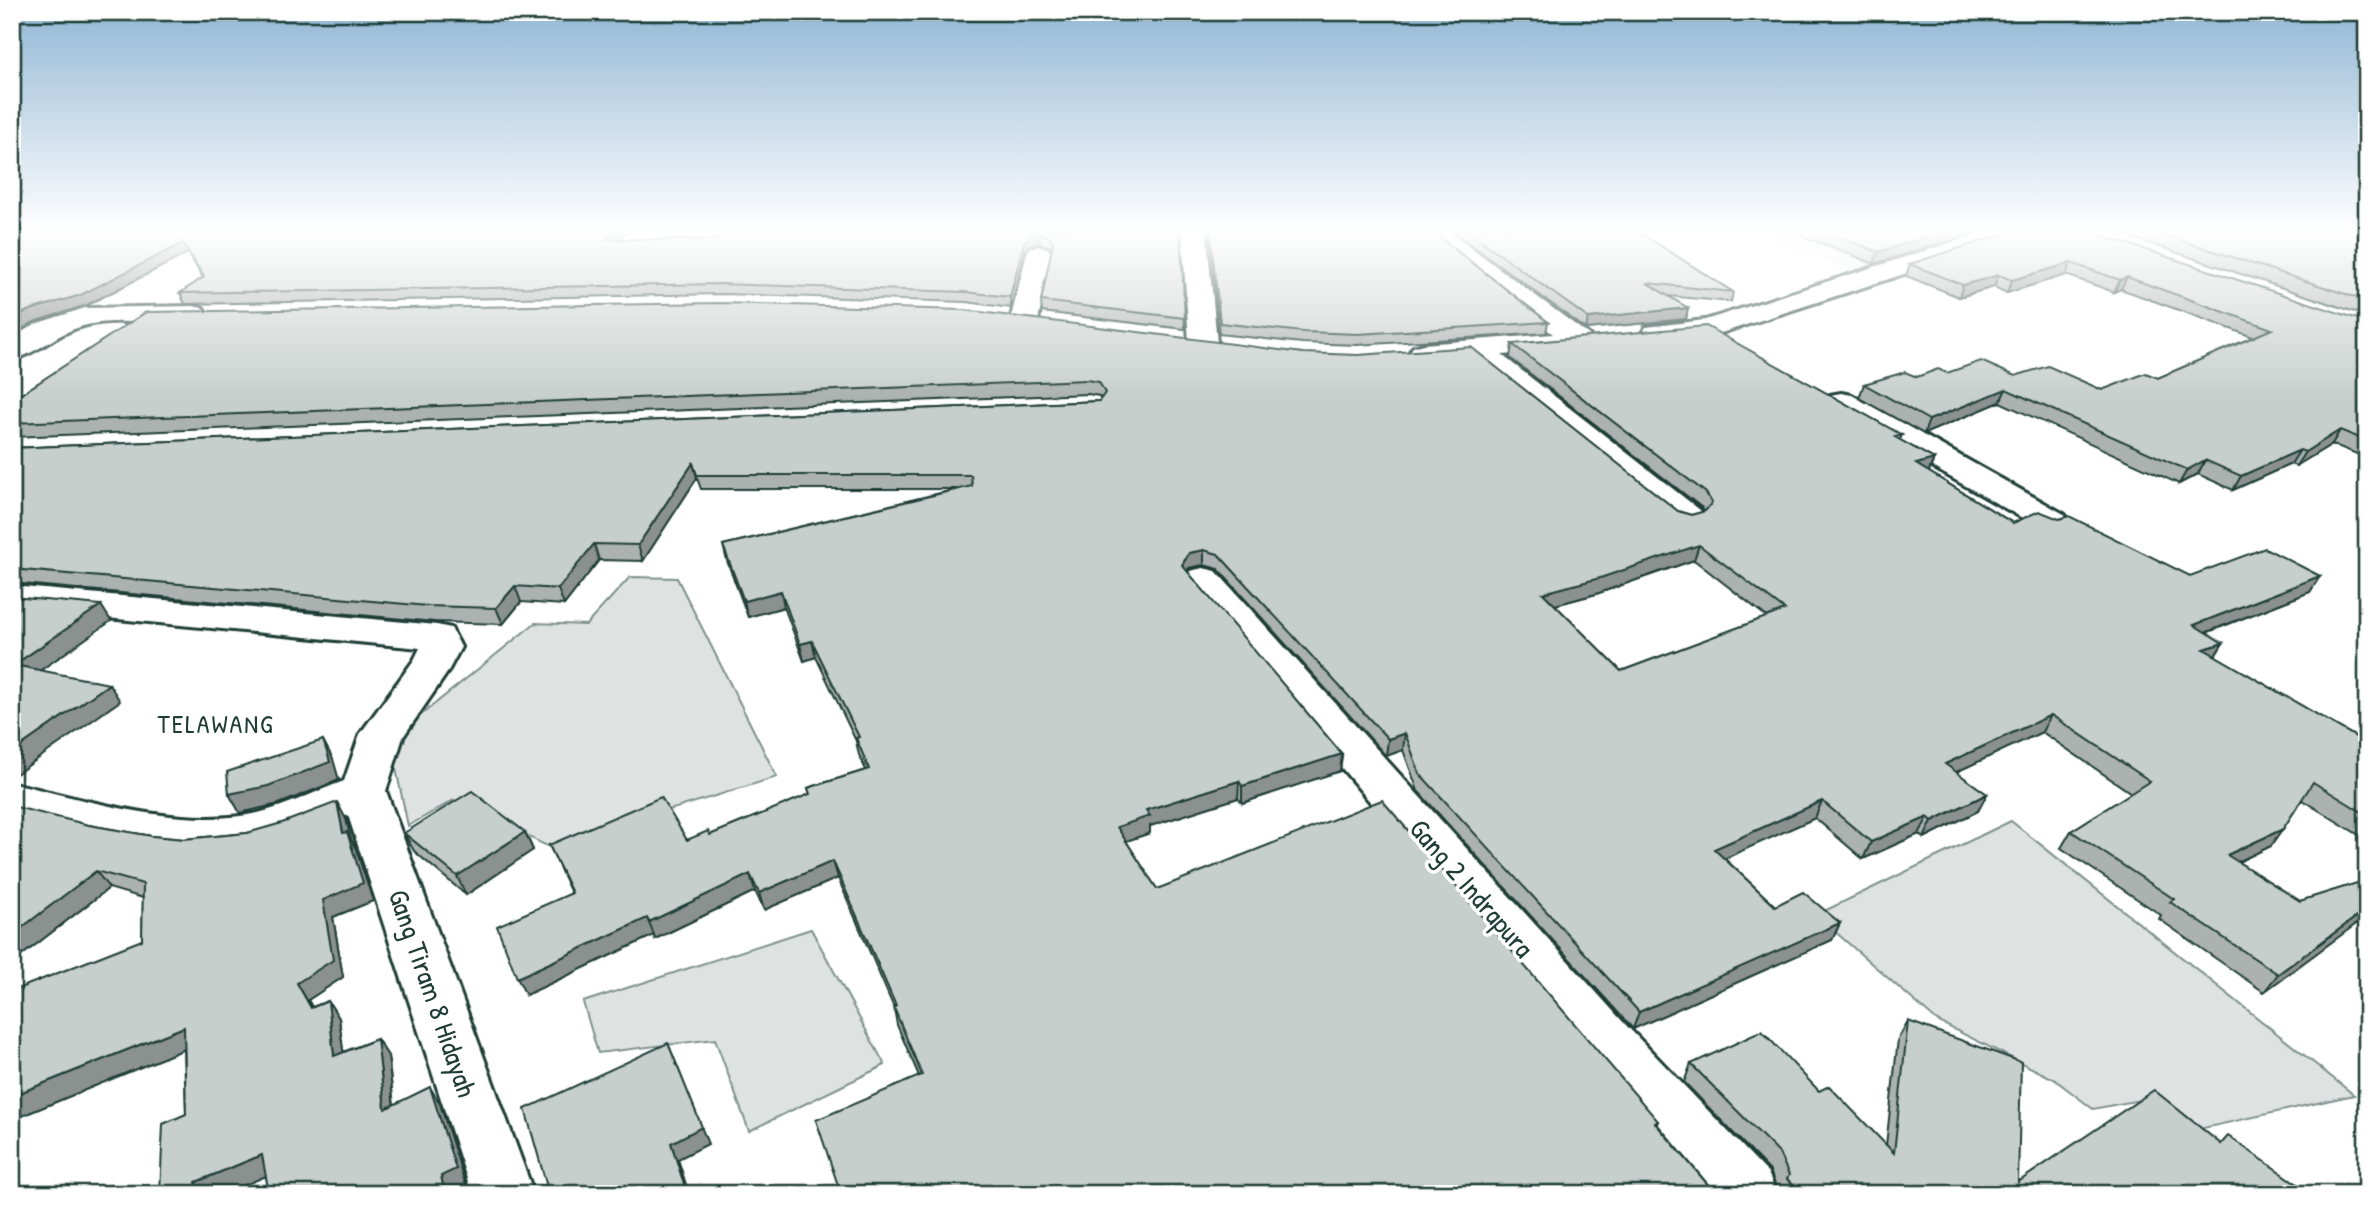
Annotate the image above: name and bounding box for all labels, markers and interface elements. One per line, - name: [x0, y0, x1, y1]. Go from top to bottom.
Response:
- district label: TELAWANG: [157, 706, 275, 741]
- street label: Gang 2 Indrapura: [1401, 810, 1543, 966]
- street label: Gang Tiram 8 Hidayah: [380, 884, 486, 1102]

